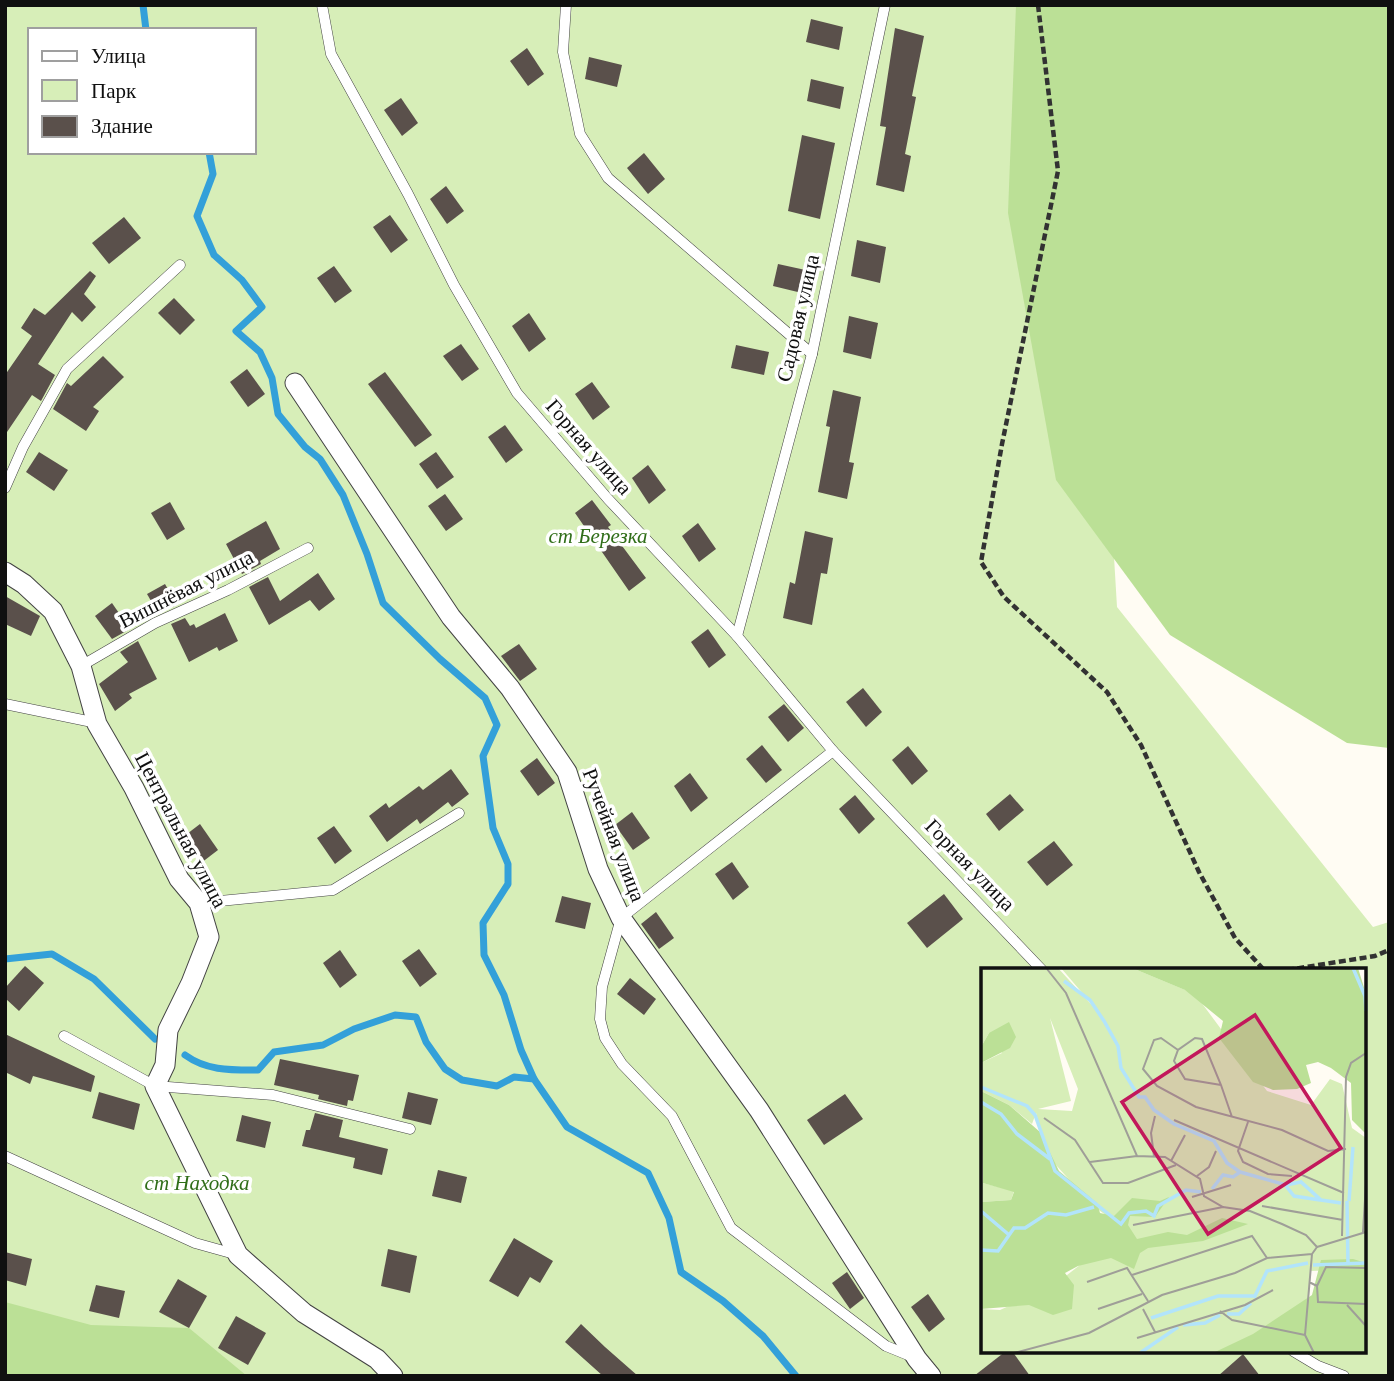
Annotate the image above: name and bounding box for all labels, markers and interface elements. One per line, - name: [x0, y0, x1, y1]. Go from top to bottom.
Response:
- legend: [28, 28, 256, 154]
- text: Улица: [91, 44, 146, 68]
- text: Парк: [91, 79, 137, 103]
- text: Здание: [91, 114, 153, 138]
- street label: Садовая улица: [772, 251, 824, 384]
- street label: Горная улица: [541, 394, 637, 500]
- park label: ст Березка: [549, 524, 647, 548]
- street label: Вишнёвая улица: [115, 544, 258, 633]
- street label: Центральная улица: [130, 748, 232, 912]
- street label: Ручейная улица: [578, 765, 651, 906]
- street label: Горная улица: [920, 814, 1020, 916]
- inset map: [981, 968, 1366, 1353]
- park label: ст Находка: [145, 1171, 249, 1195]

